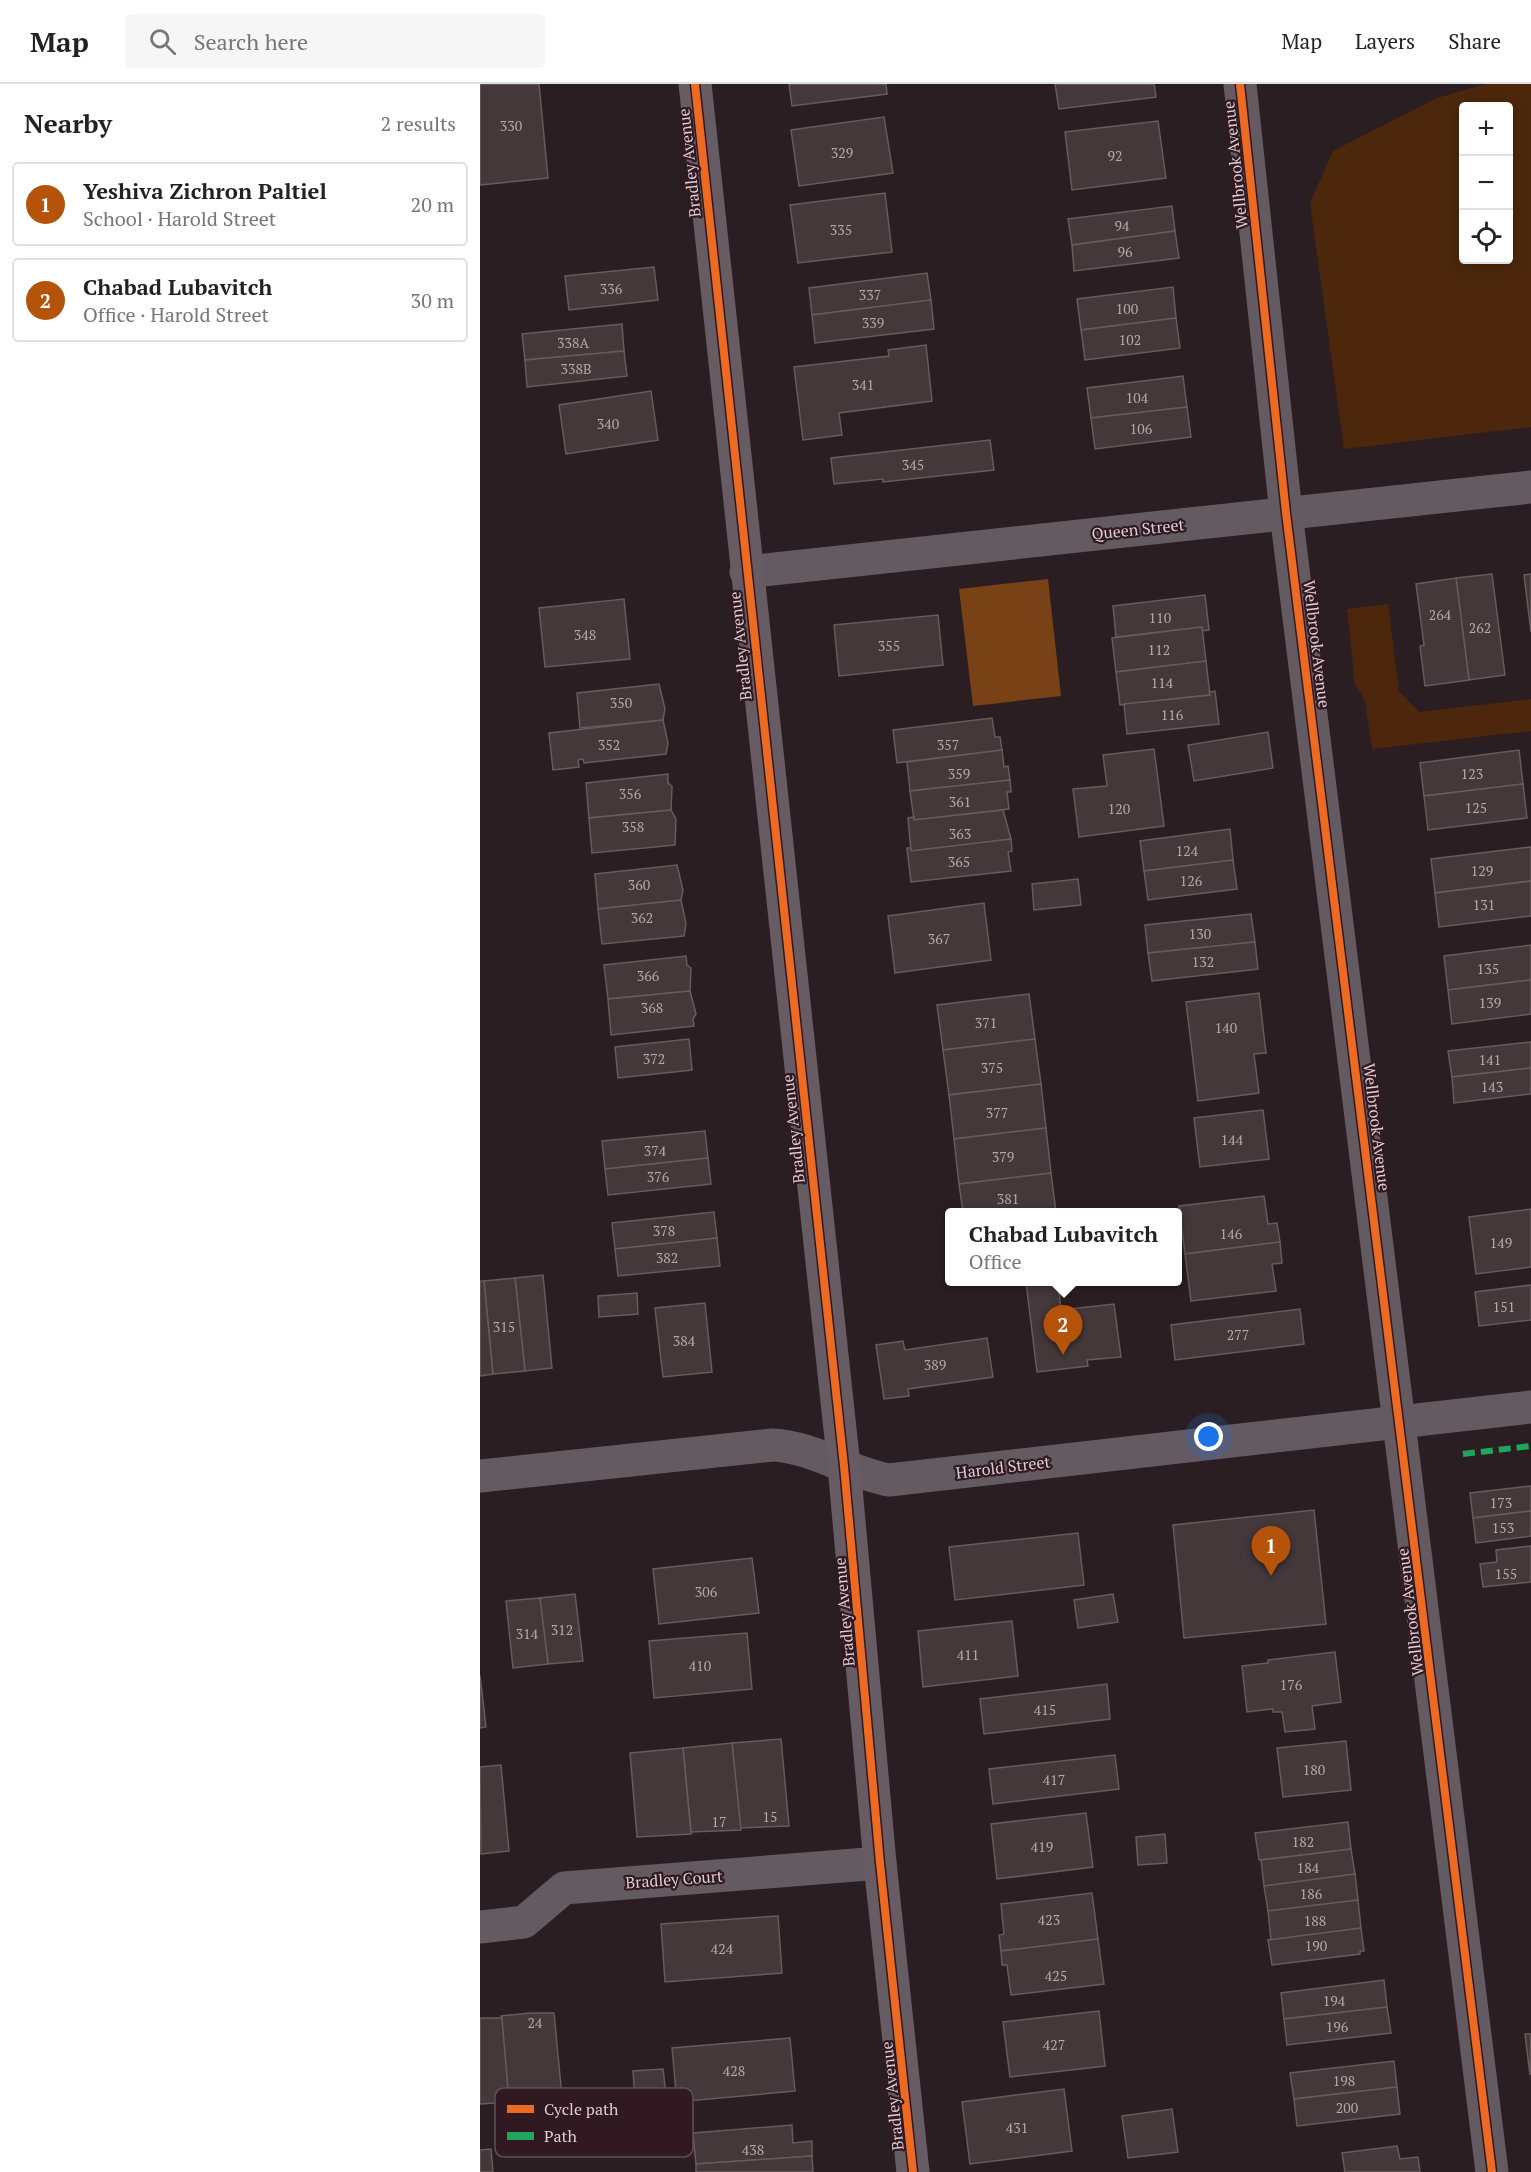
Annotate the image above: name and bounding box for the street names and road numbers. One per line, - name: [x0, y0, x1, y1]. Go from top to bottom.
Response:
- street label: Wellbrook Avenue: [1217, 100, 1253, 230]
- street label: Bradley Avenue: [672, 107, 706, 219]
- street label: Queen Street: [1091, 513, 1186, 545]
- street label: Wellbrook Avenue: [1298, 579, 1336, 709]
- street label: Bradley Avenue: [723, 590, 757, 702]
- street label: Wellbrook Avenue: [1358, 1062, 1396, 1192]
- street label: Bradley Avenue: [776, 1073, 810, 1185]
- street label: Harold Street: [955, 1450, 1052, 1484]
- street label: Wellbrook Avenue: [1391, 1547, 1429, 1677]
- street label: Bradley Avenue: [828, 1556, 860, 1668]
- street label: Bradley Court: [625, 1865, 723, 1893]
- street label: Bradley Avenue: [875, 2040, 909, 2152]

